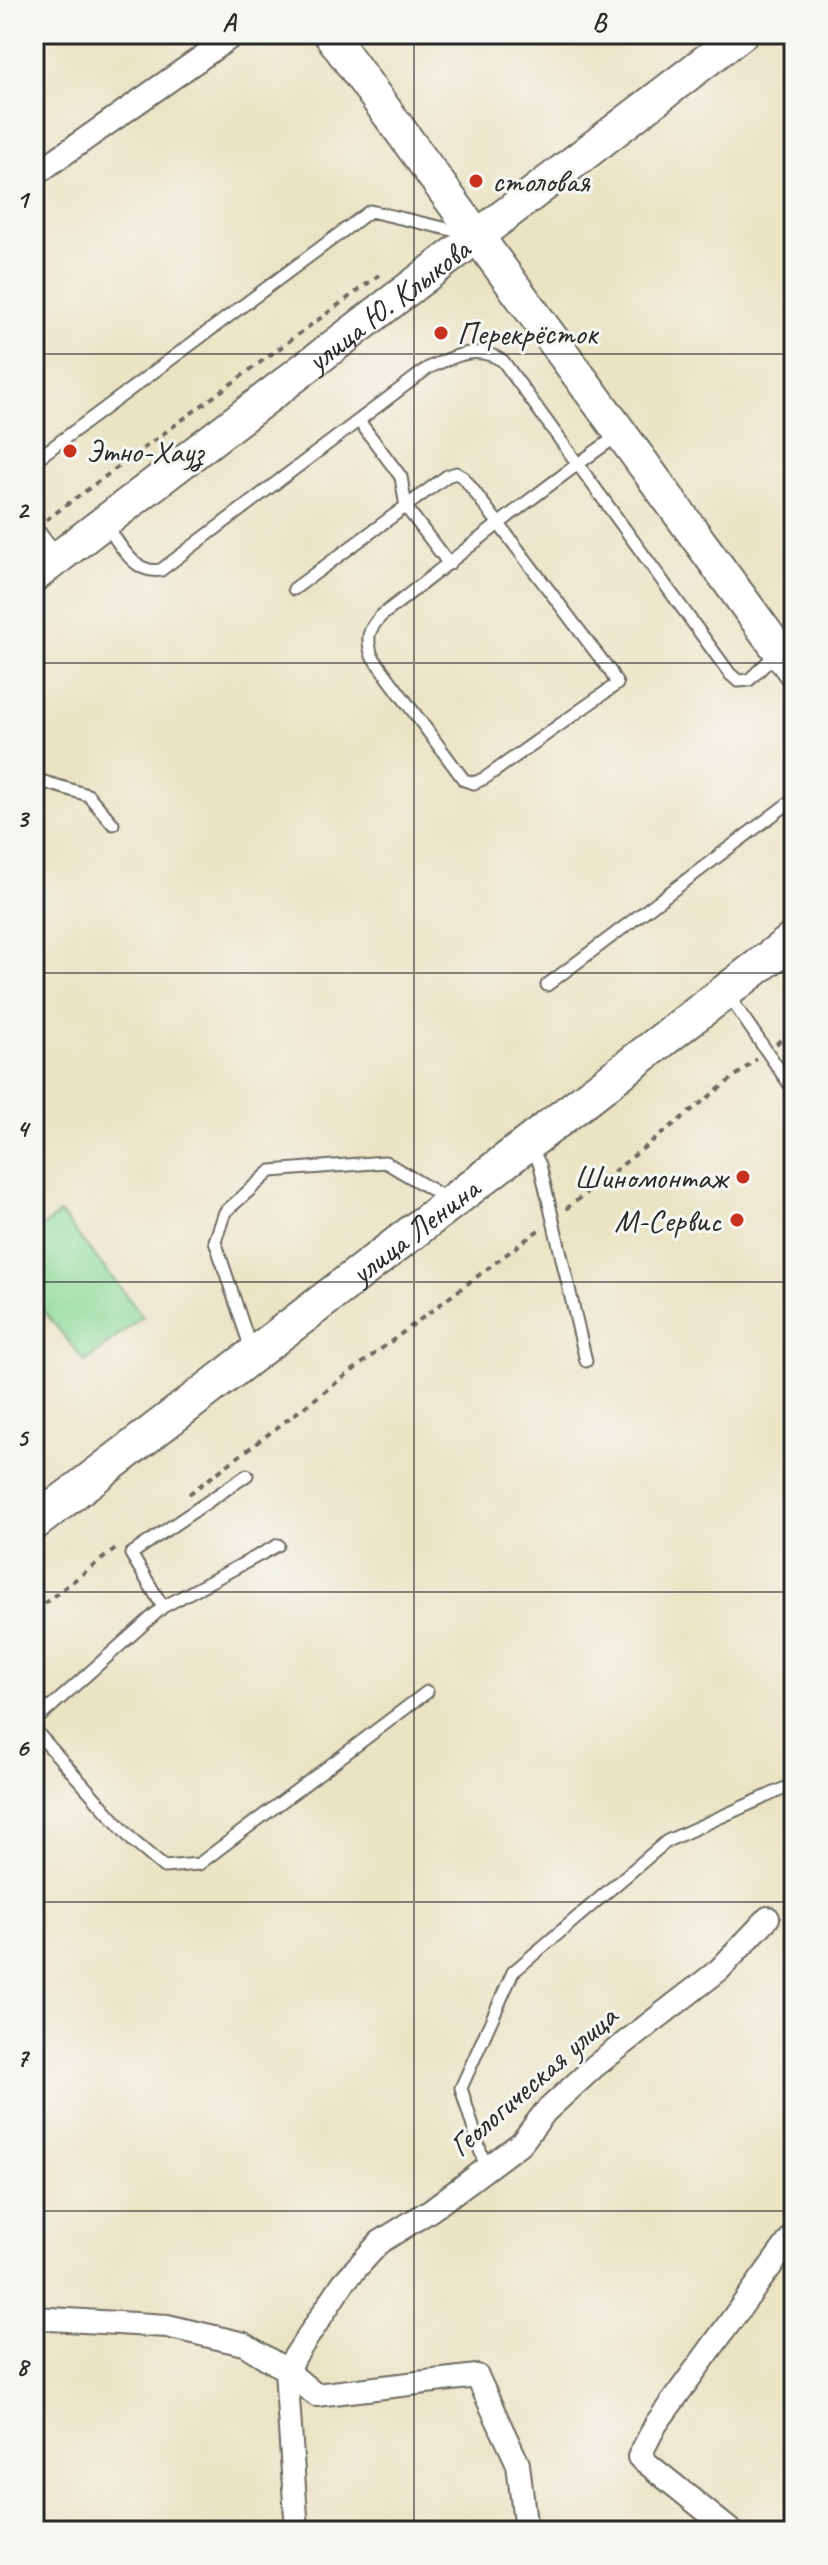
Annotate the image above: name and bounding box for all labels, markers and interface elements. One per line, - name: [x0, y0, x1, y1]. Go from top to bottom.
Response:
- text: A: [222, 6, 237, 39]
- text: B: [592, 6, 608, 39]
- place label: столовая: [492, 161, 591, 202]
- marker: столовая: [467, 172, 485, 190]
- text: 1: [16, 183, 31, 216]
- street label: улица Ю. Клыкова: [296, 228, 480, 382]
- place label: Перекрёсток: [457, 313, 600, 354]
- marker: Перекрёсток: [432, 324, 450, 342]
- place label: Этно-Хауз: [86, 431, 206, 472]
- marker: Этно-Хауз: [61, 442, 79, 460]
- text: 2: [16, 493, 30, 526]
- text: 3: [16, 802, 30, 835]
- text: 4: [16, 1112, 31, 1145]
- place label: Шиномонтаж: [574, 1157, 731, 1198]
- street label: улица Ленина: [340, 1166, 490, 1294]
- marker: Шиномонтаж: [734, 1168, 752, 1186]
- place label: М-Сервис: [614, 1200, 722, 1241]
- marker: М-Сервис: [728, 1211, 746, 1229]
- text: 5: [16, 1421, 30, 1454]
- text: 6: [16, 1731, 30, 1764]
- street label: Геологическая улица: [440, 1995, 627, 2166]
- text: 7: [16, 2041, 30, 2074]
- text: 8: [16, 2350, 31, 2383]

